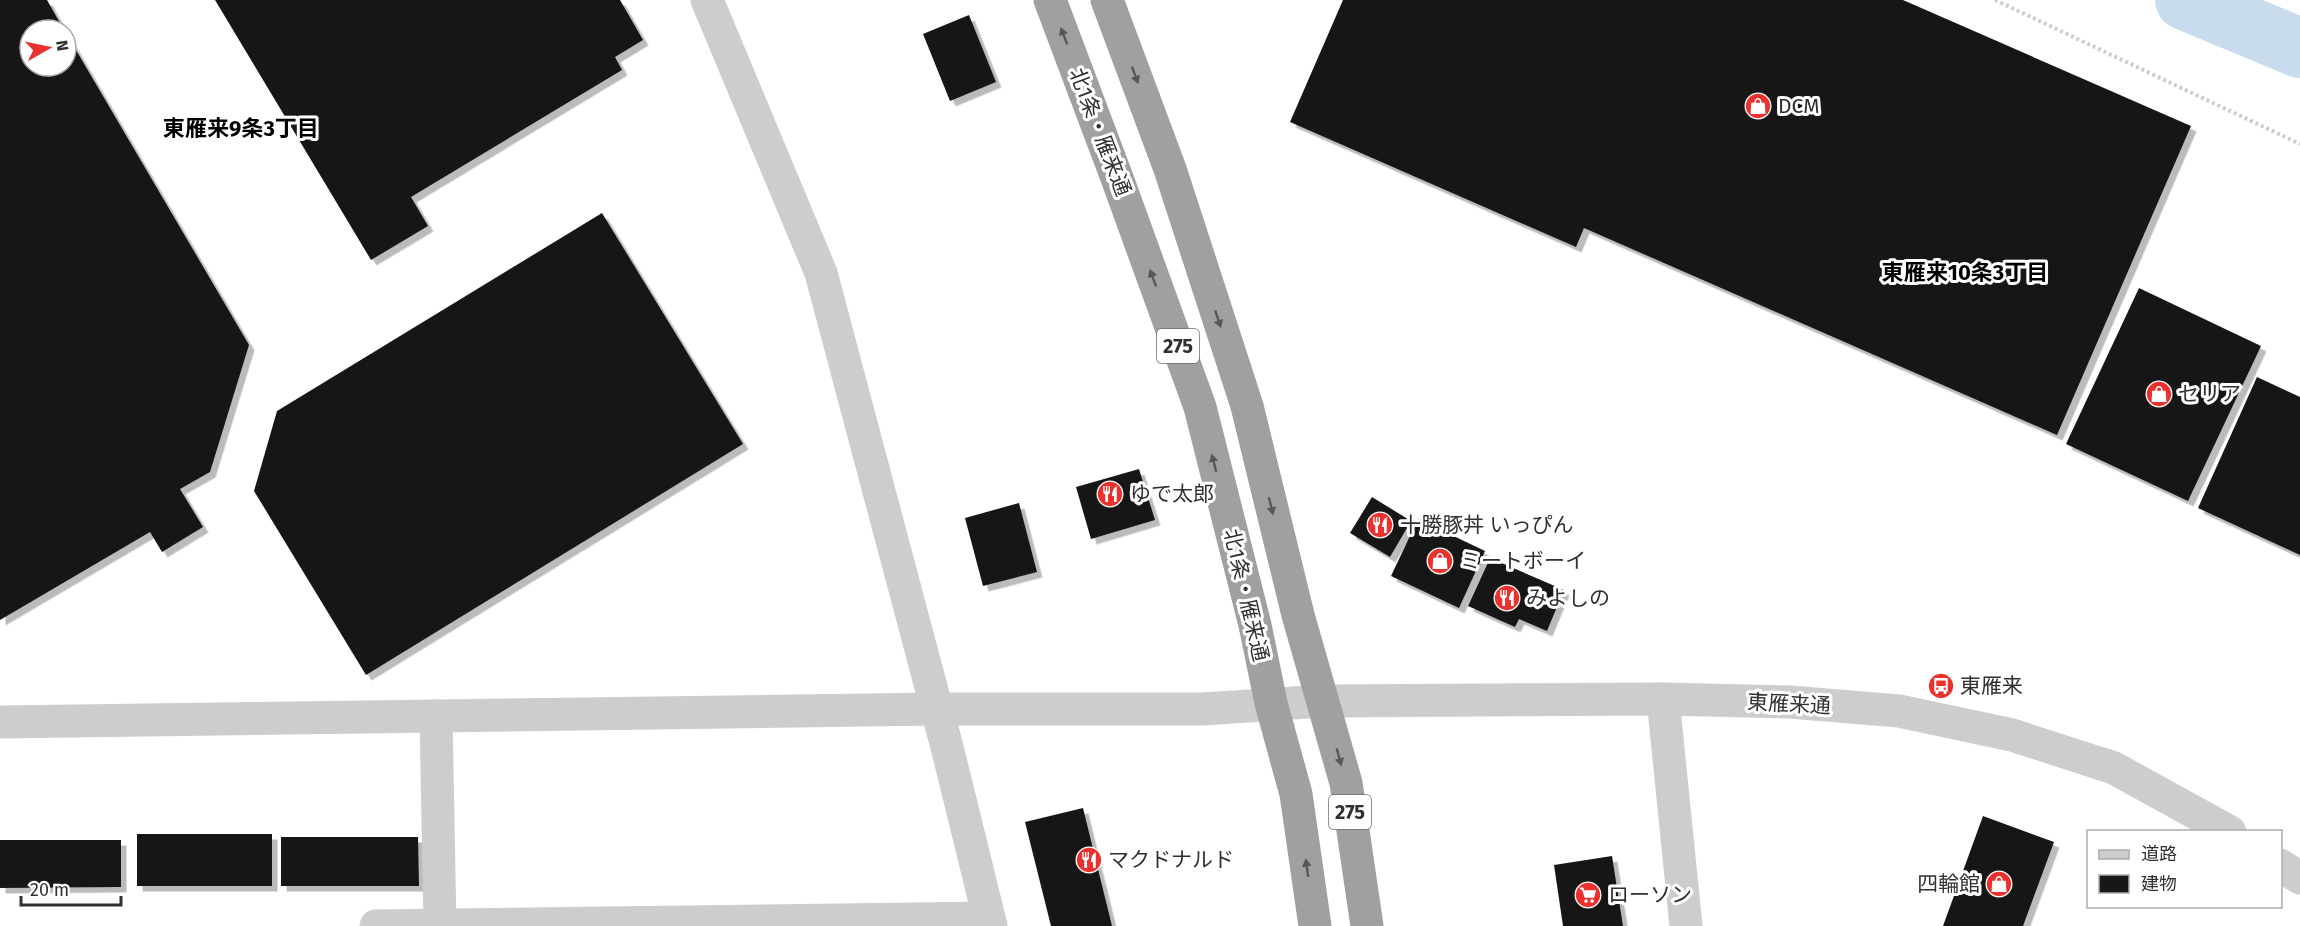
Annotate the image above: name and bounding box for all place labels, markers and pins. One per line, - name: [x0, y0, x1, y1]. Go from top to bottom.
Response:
- shop icon: DCM: [1743, 91, 1773, 121]
- place label: DCM: [1778, 93, 1820, 119]
- shop icon: セリア: [2144, 379, 2174, 409]
- place label: セリア: [2178, 381, 2241, 407]
- restaurant icon: ゆで太郎: [1095, 479, 1125, 509]
- place label: ゆで太郎: [1130, 481, 1214, 507]
- restaurant icon: 十勝豚丼 いっぴん: [1365, 510, 1395, 540]
- place label: 十勝豚丼 いっぴん: [1400, 512, 1574, 538]
- shop icon: ミートボーイ: [1425, 546, 1455, 576]
- place label: ミートボーイ: [1460, 548, 1586, 574]
- restaurant icon: みよしの: [1492, 583, 1522, 613]
- place label: みよしの: [1526, 585, 1610, 611]
- bus stop icon: 東雁来: [1926, 671, 1956, 701]
- place label: 東雁来: [1960, 673, 2023, 699]
- restaurant icon: マクドナルド: [1074, 845, 1104, 875]
- place label: マクドナルド: [1108, 847, 1234, 873]
- shop icon: 四輪館: [1984, 869, 2014, 899]
- place label: 四輪館: [1917, 871, 1980, 897]
- supermarket icon: ローソン: [1573, 880, 1603, 910]
- place label: ローソン: [1608, 882, 1692, 908]

